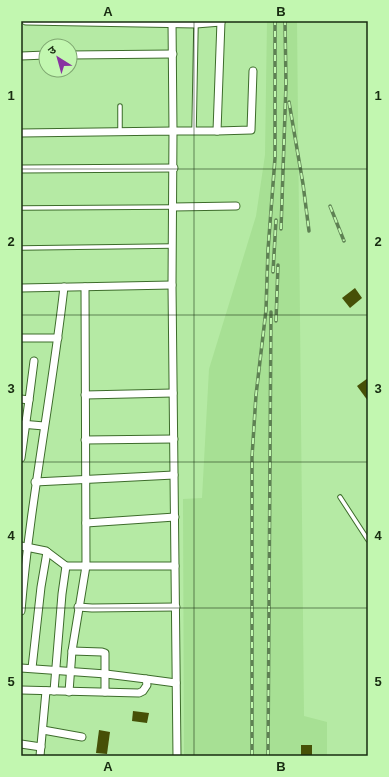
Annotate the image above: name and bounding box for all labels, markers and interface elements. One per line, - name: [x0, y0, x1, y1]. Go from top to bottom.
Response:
- text: A: [103, 4, 113, 19]
- text: B: [276, 4, 286, 19]
- north arrow: [38, 38, 78, 78]
- text: उ: [46, 43, 59, 57]
- text: 1: [7, 88, 15, 103]
- text: 1: [374, 88, 382, 103]
- text: 2: [7, 234, 15, 249]
- text: 2: [374, 234, 382, 249]
- text: 3: [7, 381, 15, 396]
- text: 3: [374, 381, 382, 396]
- text: 4: [7, 528, 15, 543]
- text: 4: [374, 528, 382, 543]
- text: 5: [7, 674, 15, 689]
- text: 5: [374, 674, 382, 689]
- text: A: [103, 759, 113, 774]
- text: B: [276, 759, 286, 774]

